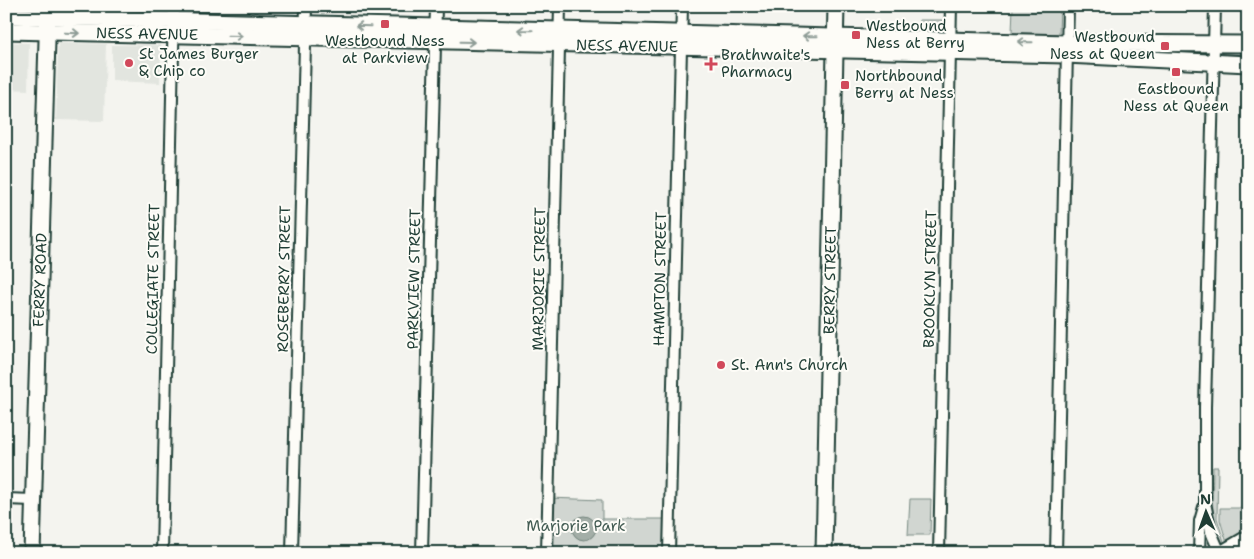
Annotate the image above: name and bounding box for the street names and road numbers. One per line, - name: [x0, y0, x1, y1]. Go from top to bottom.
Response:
- street label: NESS AVENUE: [96, 23, 198, 45]
- street label: NESS AVENUE: [576, 35, 678, 57]
- street label: COLLEGIATE STREET: [142, 203, 164, 355]
- street label: ROSEBERRY STREET: [273, 205, 295, 353]
- street label: MARJORIE STREET: [528, 207, 550, 351]
- street label: PARKVIEW STREET: [403, 208, 425, 350]
- street label: BROOKLYN STREET: [919, 210, 941, 348]
- street label: HAMPTON STREET: [649, 212, 671, 346]
- street label: BERRY STREET: [819, 226, 841, 334]
- street label: FERRY ROAD: [28, 232, 52, 327]

